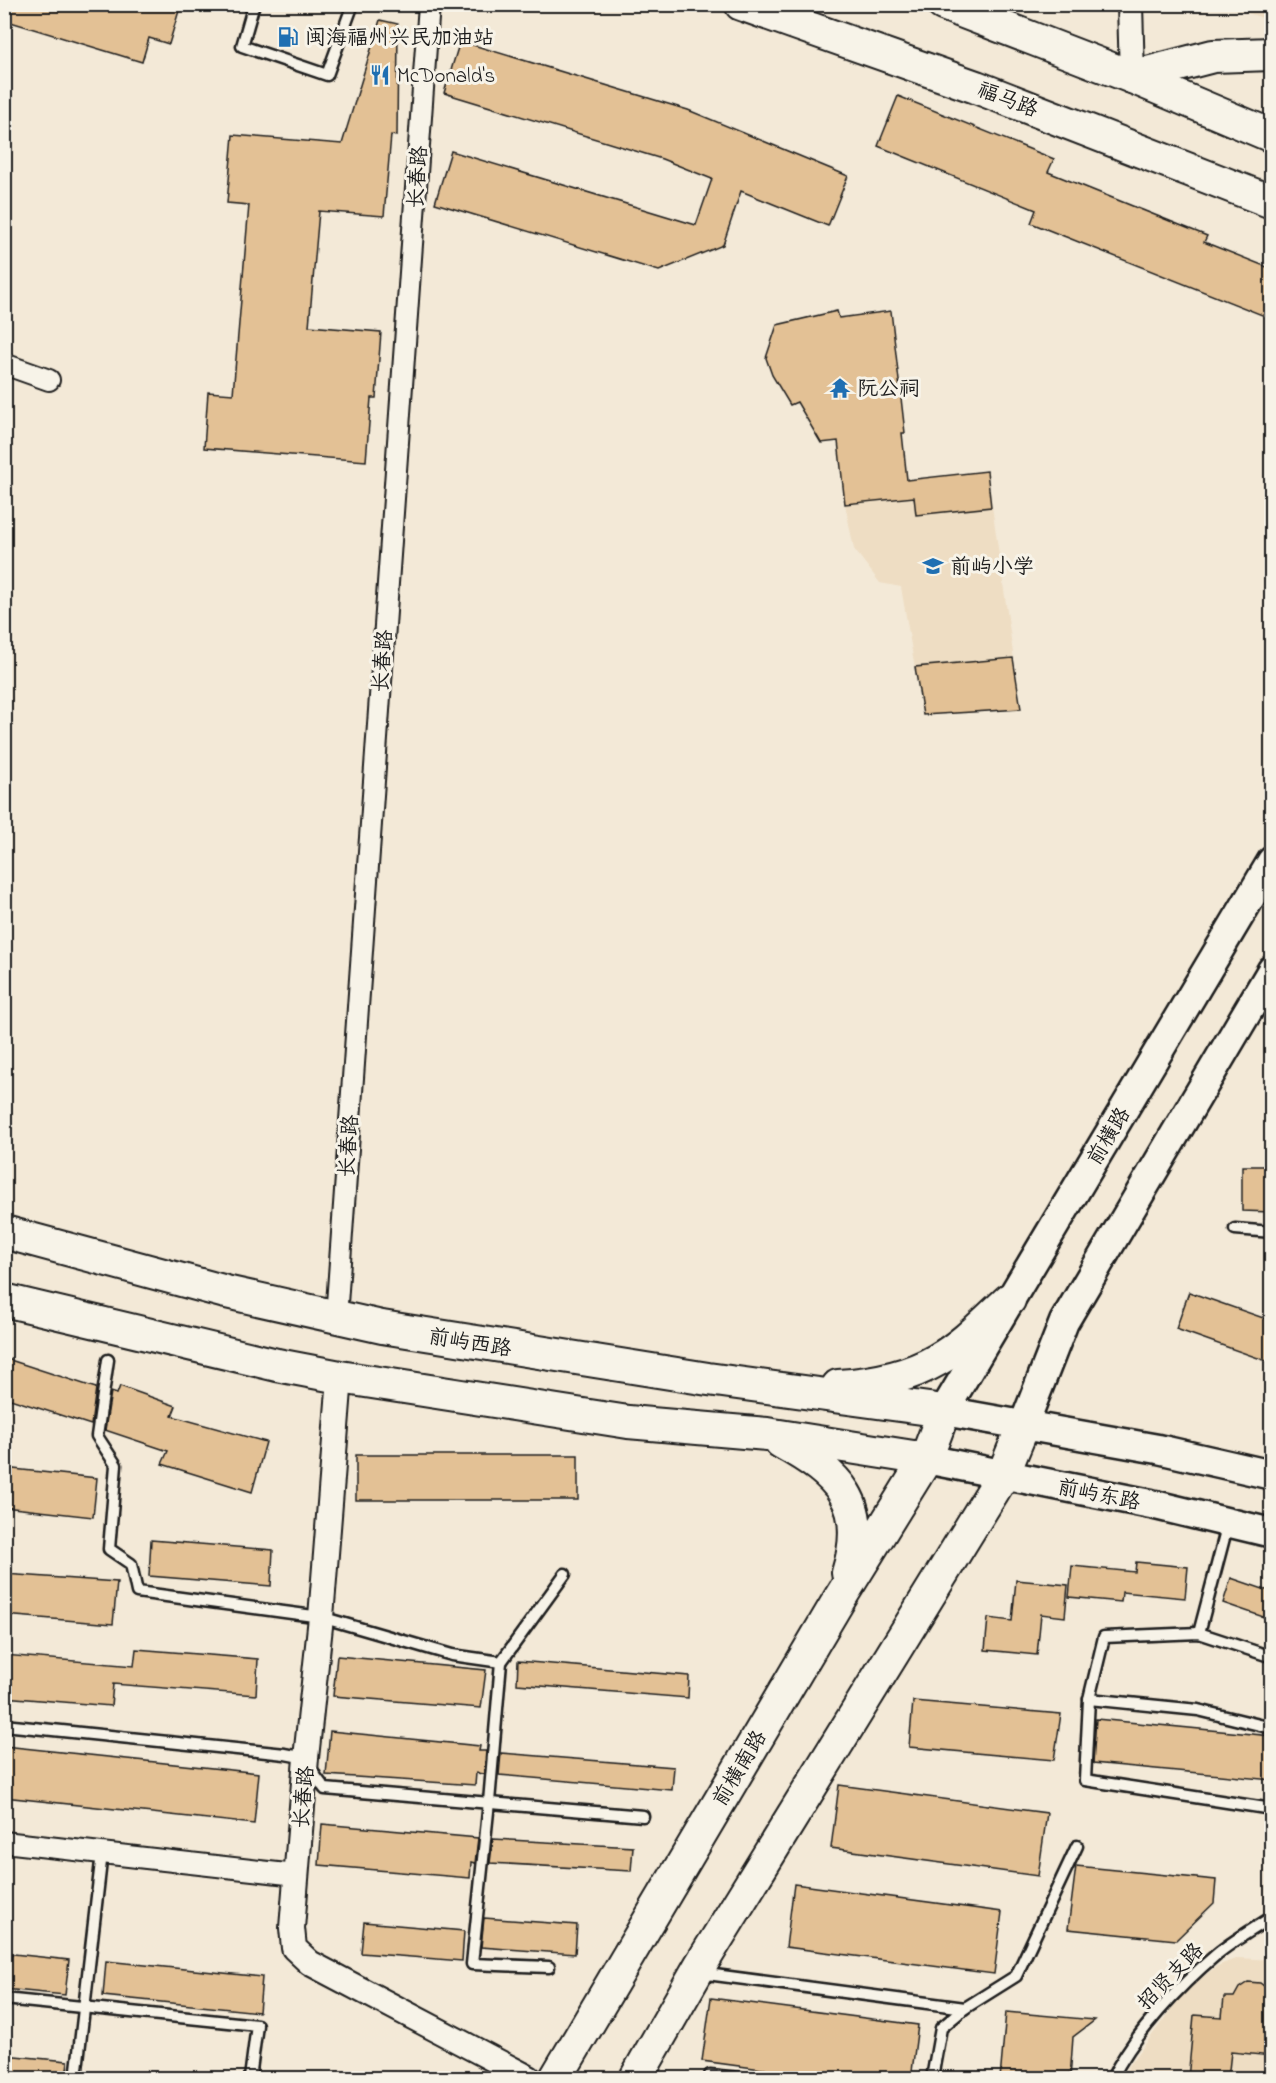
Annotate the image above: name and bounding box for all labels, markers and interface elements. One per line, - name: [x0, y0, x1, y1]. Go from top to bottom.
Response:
- place label: 闽海福州兴民加油站: [305, 24, 494, 54]
- fuel station icon: 闽海福州兴民加油站: [276, 25, 300, 49]
- place label: McDonald's: [397, 62, 495, 92]
- restaurant icon: McDonald's: [368, 63, 392, 87]
- street label: 福马路: [972, 76, 1042, 126]
- street label: 长春路: [402, 145, 436, 210]
- place label: 阮公祠: [857, 375, 920, 405]
- temple icon: 阮公祠: [828, 376, 852, 400]
- place label: 前屿小学: [950, 553, 1034, 583]
- school or university icon: 前屿小学: [921, 554, 945, 578]
- street label: 长春路: [367, 629, 401, 694]
- street label: 前横路: [1081, 1102, 1139, 1172]
- street label: 长春路: [333, 1114, 367, 1179]
- street label: 前屿西路: [426, 1323, 514, 1365]
- street label: 前屿东路: [1055, 1473, 1143, 1519]
- street label: 前横南路: [706, 1725, 775, 1813]
- street label: 长春路: [287, 1764, 323, 1830]
- street label: 招贤支路: [1131, 1937, 1211, 2018]

